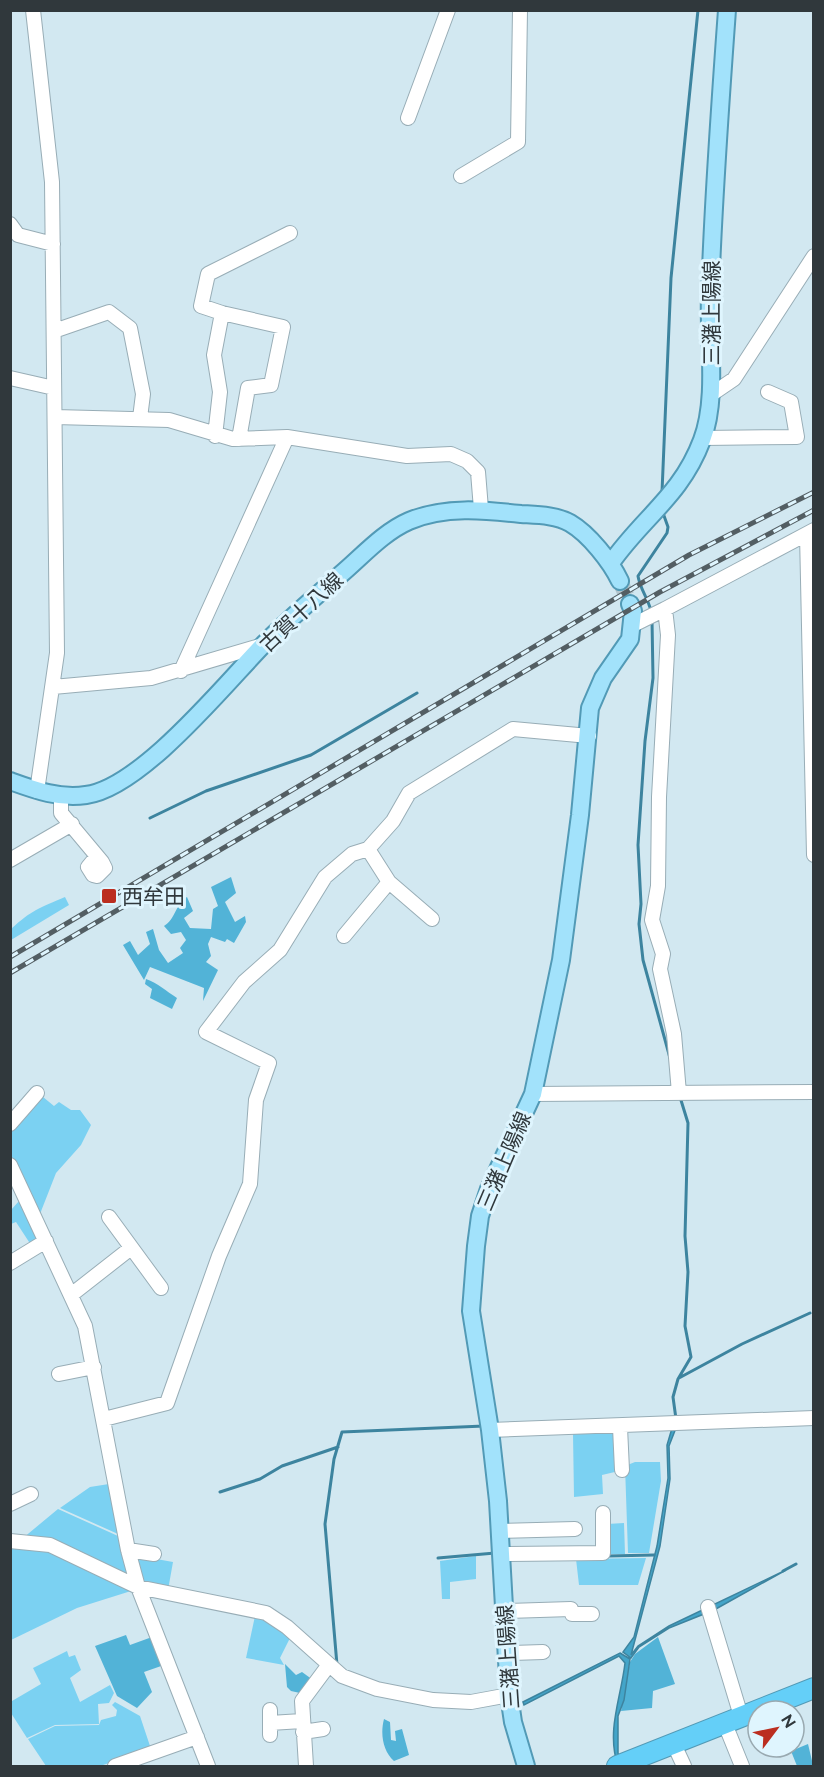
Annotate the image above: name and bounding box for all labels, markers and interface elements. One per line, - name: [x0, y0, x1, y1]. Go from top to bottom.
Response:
- street label: 三潴上陽線: [699, 261, 724, 366]
- street label: 古賀十八線: [254, 567, 348, 657]
- place label: 西牟田: [122, 884, 185, 909]
- marker: 西牟田: [100, 887, 118, 905]
- street label: 三潴上陽線: [472, 1108, 536, 1214]
- street label: 三潴上陽線: [492, 1604, 524, 1710]
- north arrow: [746, 1699, 806, 1759]
- text: N: [777, 1711, 800, 1732]

